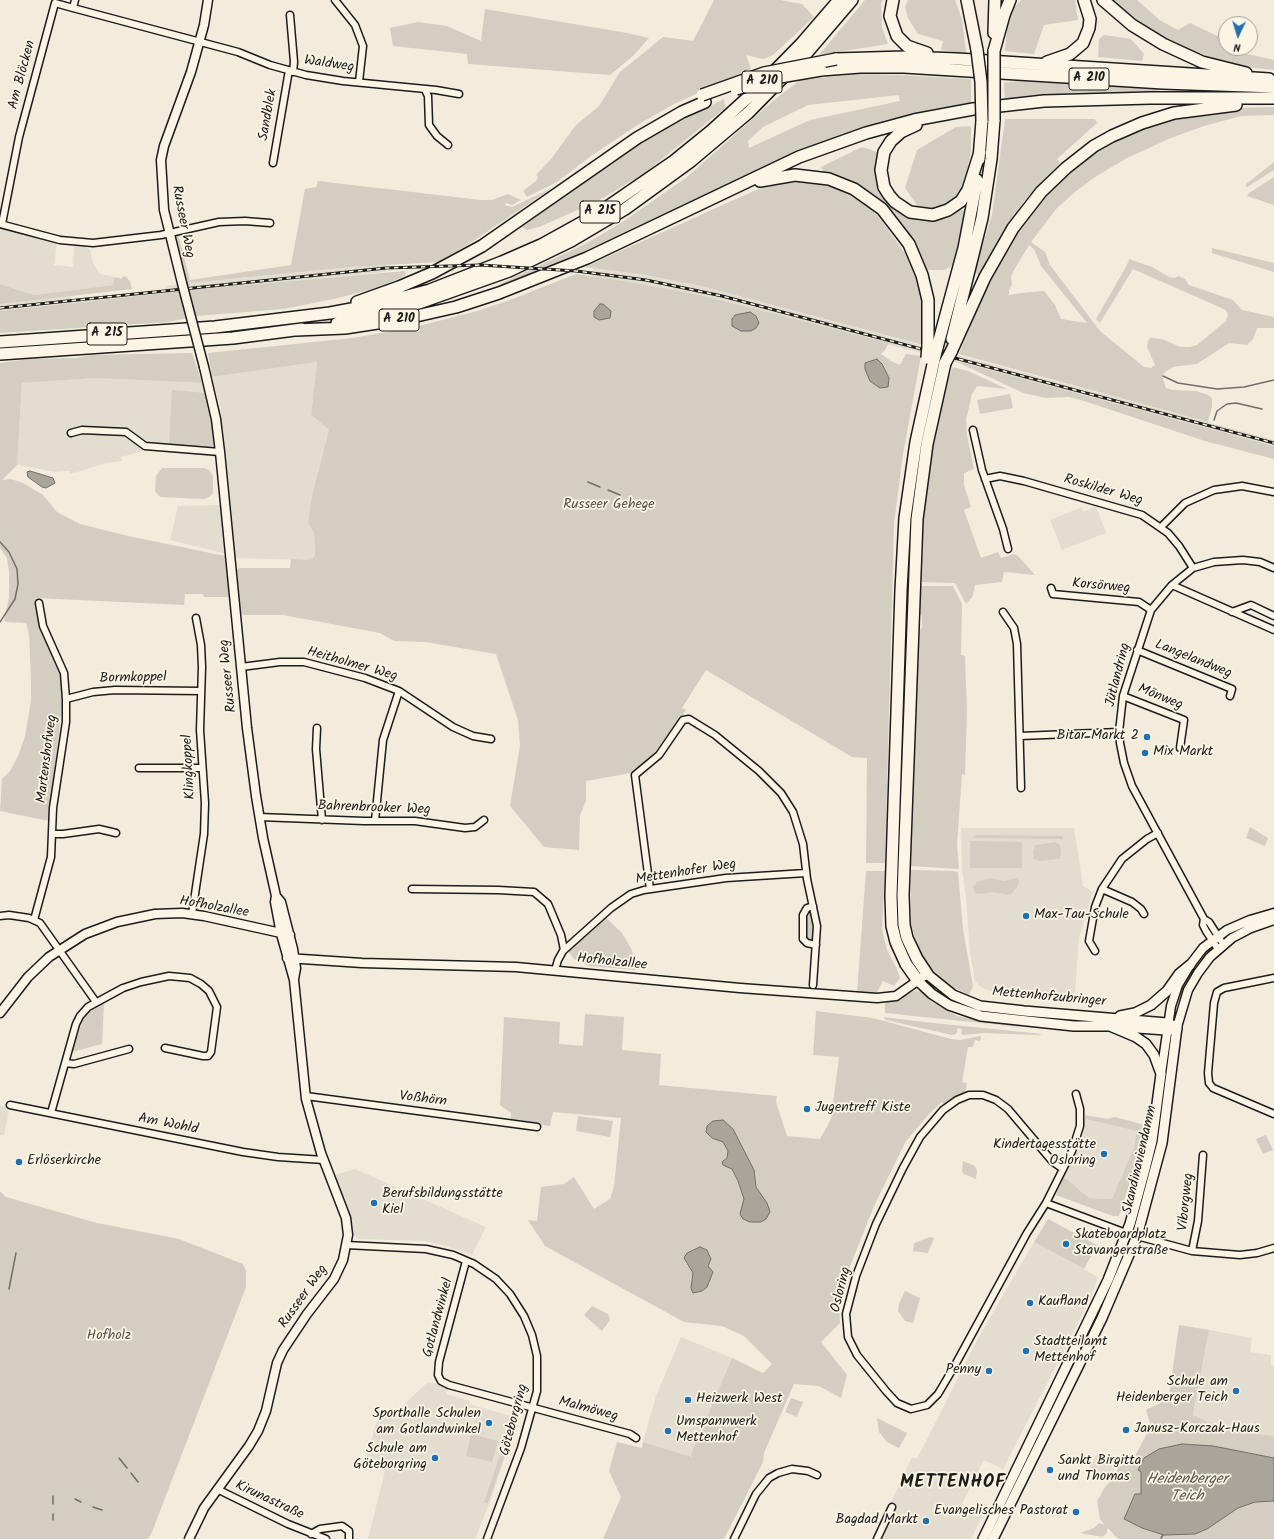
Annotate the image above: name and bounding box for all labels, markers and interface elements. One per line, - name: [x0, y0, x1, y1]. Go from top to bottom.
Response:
- north arrow: [1218, 16, 1258, 56]
- text: N: [1233, 38, 1241, 56]
- street label: Am Blöcken: [6, 39, 40, 111]
- street label: Waldweg: [303, 53, 355, 77]
- road number: A 210: [1069, 68, 1109, 90]
- road number: A 210: [742, 71, 782, 93]
- street label: Sandblek: [256, 88, 282, 142]
- street label: Russeer Weg: [167, 184, 197, 260]
- road number: A 215: [580, 201, 620, 223]
- road number: A 210: [379, 309, 419, 331]
- road number: A 215: [87, 323, 127, 345]
- street label: Roskilder Weg: [1062, 472, 1144, 510]
- park label: Russeer Gehege: [563, 498, 655, 514]
- street label: Korsörweg: [1071, 576, 1131, 598]
- street label: Langelandweg: [1152, 637, 1234, 683]
- street label: Russeer Weg: [217, 639, 241, 713]
- street label: Jütlandring: [1103, 641, 1135, 709]
- street label: Heitholmer Weg: [305, 644, 399, 686]
- street label: Bormkoppel: [99, 670, 167, 688]
- street label: Mönweg: [1135, 681, 1185, 715]
- street label: Martenshofweg: [34, 714, 62, 804]
- place label: Bitar Markt 2: [1057, 729, 1139, 745]
- marker: Bitar Markt 2: [1142, 732, 1152, 742]
- street label: Klingkoppel: [180, 734, 200, 800]
- place label: Mix Markt: [1153, 745, 1213, 761]
- marker: Mix Markt: [1140, 748, 1150, 758]
- street label: Bahrenbrooker Weg: [317, 799, 431, 819]
- street label: Mettenhofer Weg: [635, 857, 737, 889]
- street label: Hofholzallee: [178, 894, 250, 922]
- place label: Max-Tau-Schule: [1034, 908, 1129, 924]
- marker: Max-Tau-Schule: [1021, 911, 1031, 921]
- street label: Hofholzallee: [576, 951, 648, 975]
- street label: Mettenhofzubringer: [991, 985, 1107, 1011]
- street label: Voßhörn: [398, 1089, 448, 1111]
- place label: Jugentreff Kiste: [815, 1101, 910, 1117]
- marker: Jugentreff Kiste: [802, 1104, 812, 1114]
- street label: Skandinaviendamm: [1120, 1104, 1162, 1216]
- street label: Am Wohld: [137, 1111, 199, 1139]
- place label: Kindertagesstätte Osloring: [993, 1138, 1096, 1170]
- marker: Kindertagesstätte Osloring: [1099, 1149, 1109, 1159]
- place label: Erlöserkirche: [27, 1154, 101, 1170]
- marker: Erlöserkirche: [14, 1157, 24, 1167]
- street label: Viborgweg: [1176, 1172, 1198, 1232]
- place label: Berufsbildungsstätte Kiel: [382, 1187, 503, 1220]
- marker: Berufsbildungsstätte Kiel: [369, 1198, 379, 1208]
- place label: Skateboardplatz Stavangerstraße: [1074, 1228, 1168, 1260]
- marker: Skateboardplatz Stavangerstraße: [1061, 1239, 1071, 1249]
- street label: Russeer Weg: [276, 1262, 332, 1332]
- street label: Osloring: [828, 1265, 856, 1315]
- street label: Gotlandwinkel: [420, 1277, 458, 1359]
- place label: Kaufland: [1038, 1295, 1088, 1311]
- marker: Kaufland: [1025, 1298, 1035, 1308]
- park label: Hofholz: [87, 1329, 131, 1345]
- place label: Stadtteilamt Mettenhof: [1034, 1335, 1107, 1368]
- marker: Stadtteilamt Mettenhof: [1021, 1346, 1031, 1356]
- place label: Penny: [946, 1363, 981, 1379]
- marker: Penny: [984, 1366, 994, 1376]
- place label: Schule am Heidenberger Teich: [1116, 1375, 1228, 1408]
- street label: Göteborgring: [497, 1382, 533, 1458]
- marker: Schule am Heidenberger Teich: [1231, 1386, 1241, 1396]
- place label: Heizwerk West: [696, 1392, 782, 1408]
- street label: Malmöweg: [556, 1394, 620, 1426]
- marker: Heizwerk West: [683, 1395, 693, 1405]
- place label: Sporthalle Schulen am Gotlandwinkel: [373, 1407, 481, 1440]
- place label: Umspannwerk Mettenhof: [676, 1415, 757, 1448]
- marker: Sporthalle Schulen am Gotlandwinkel: [484, 1418, 494, 1428]
- place label: Janusz-Korczak-Haus: [1134, 1422, 1260, 1438]
- marker: Janusz-Korczak-Haus: [1121, 1425, 1131, 1435]
- marker: Umspannwerk Mettenhof: [663, 1426, 673, 1436]
- place label: Schule am Göteborgring: [353, 1442, 427, 1474]
- marker: Schule am Göteborgring: [430, 1453, 440, 1463]
- place label: Sankt Birgitta und Thomas: [1058, 1454, 1141, 1486]
- marker: Sankt Birgitta und Thomas: [1045, 1465, 1055, 1475]
- water label: Heidenberger Teich: [1146, 1471, 1228, 1506]
- district label: METTENHOF: [900, 1473, 1006, 1495]
- street label: Kirunastraße: [232, 1478, 306, 1524]
- place label: Evangelisches Pastorat: [934, 1504, 1068, 1520]
- marker: Evangelisches Pastorat: [1071, 1507, 1081, 1517]
- place label: Bagdad Markt: [835, 1513, 918, 1529]
- marker: Bagdad Markt: [921, 1516, 931, 1526]

